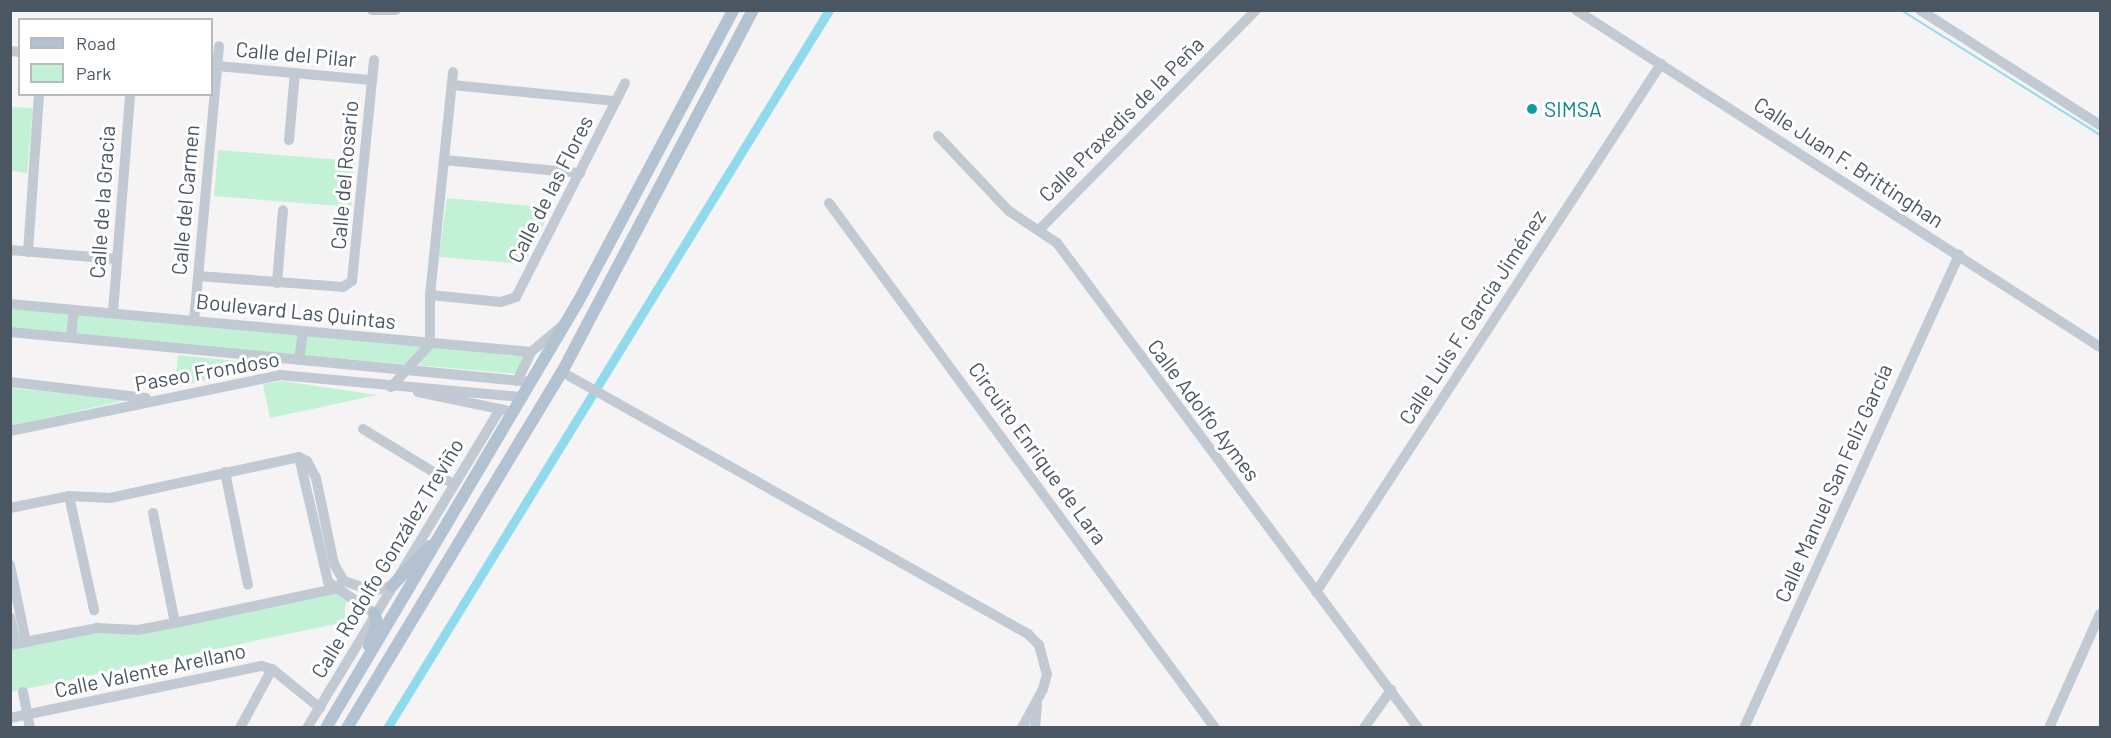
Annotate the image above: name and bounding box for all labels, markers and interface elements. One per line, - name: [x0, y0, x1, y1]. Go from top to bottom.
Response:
- legend: [18, 18, 213, 96]
- street label: Calle Praxedis de la Peña: [1033, 31, 1209, 207]
- text: Road: [76, 32, 116, 54]
- street label: Calle del Pilar: [235, 36, 357, 72]
- text: Park: [76, 62, 111, 84]
- street label: Calle Juan F. Brittinghan: [1749, 91, 1949, 233]
- place label: SIMSA: [1544, 96, 1602, 122]
- street label: Calle del Rosario: [325, 99, 363, 251]
- marker: SIMSA: [1525, 102, 1539, 116]
- street label: Calle de las Flores: [502, 111, 598, 267]
- street label: Calle del Carmen: [166, 124, 204, 276]
- street label: Calle de la Gracia: [84, 125, 120, 279]
- street label: Calle Luis F. García Jiménez: [1393, 205, 1551, 429]
- street label: Boulevard Las Quintas: [195, 288, 397, 334]
- street label: Calle Adolfo Aymes: [1143, 334, 1265, 486]
- street label: Paseo Frondoso: [133, 346, 281, 396]
- street label: Circuito Enrique de Lara: [963, 357, 1113, 549]
- street label: Calle Manuel San Feliz García: [1769, 360, 1897, 606]
- street label: Calle Rodolfo González Treviño: [305, 434, 469, 682]
- street label: Calle Valente Arellano: [52, 637, 248, 703]

